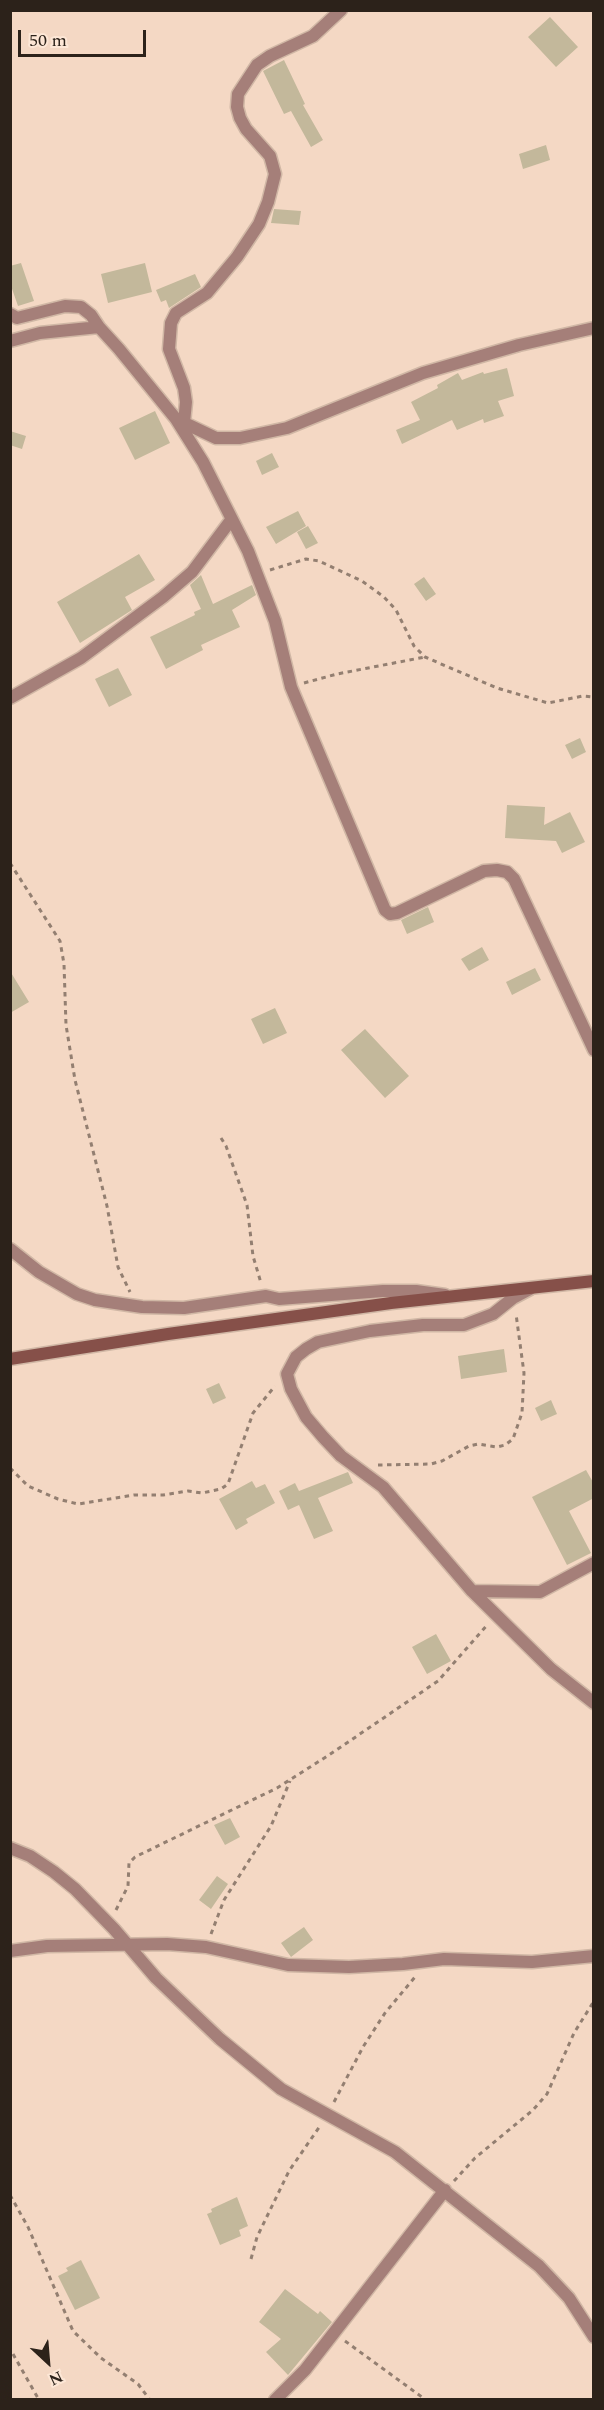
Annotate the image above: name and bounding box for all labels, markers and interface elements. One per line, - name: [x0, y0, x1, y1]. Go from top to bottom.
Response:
- scale bar: [21, 18, 148, 56]
- text: 50 m: [29, 27, 67, 54]
- north arrow: [18, 2332, 78, 2392]
- text: N: [45, 2365, 67, 2392]

